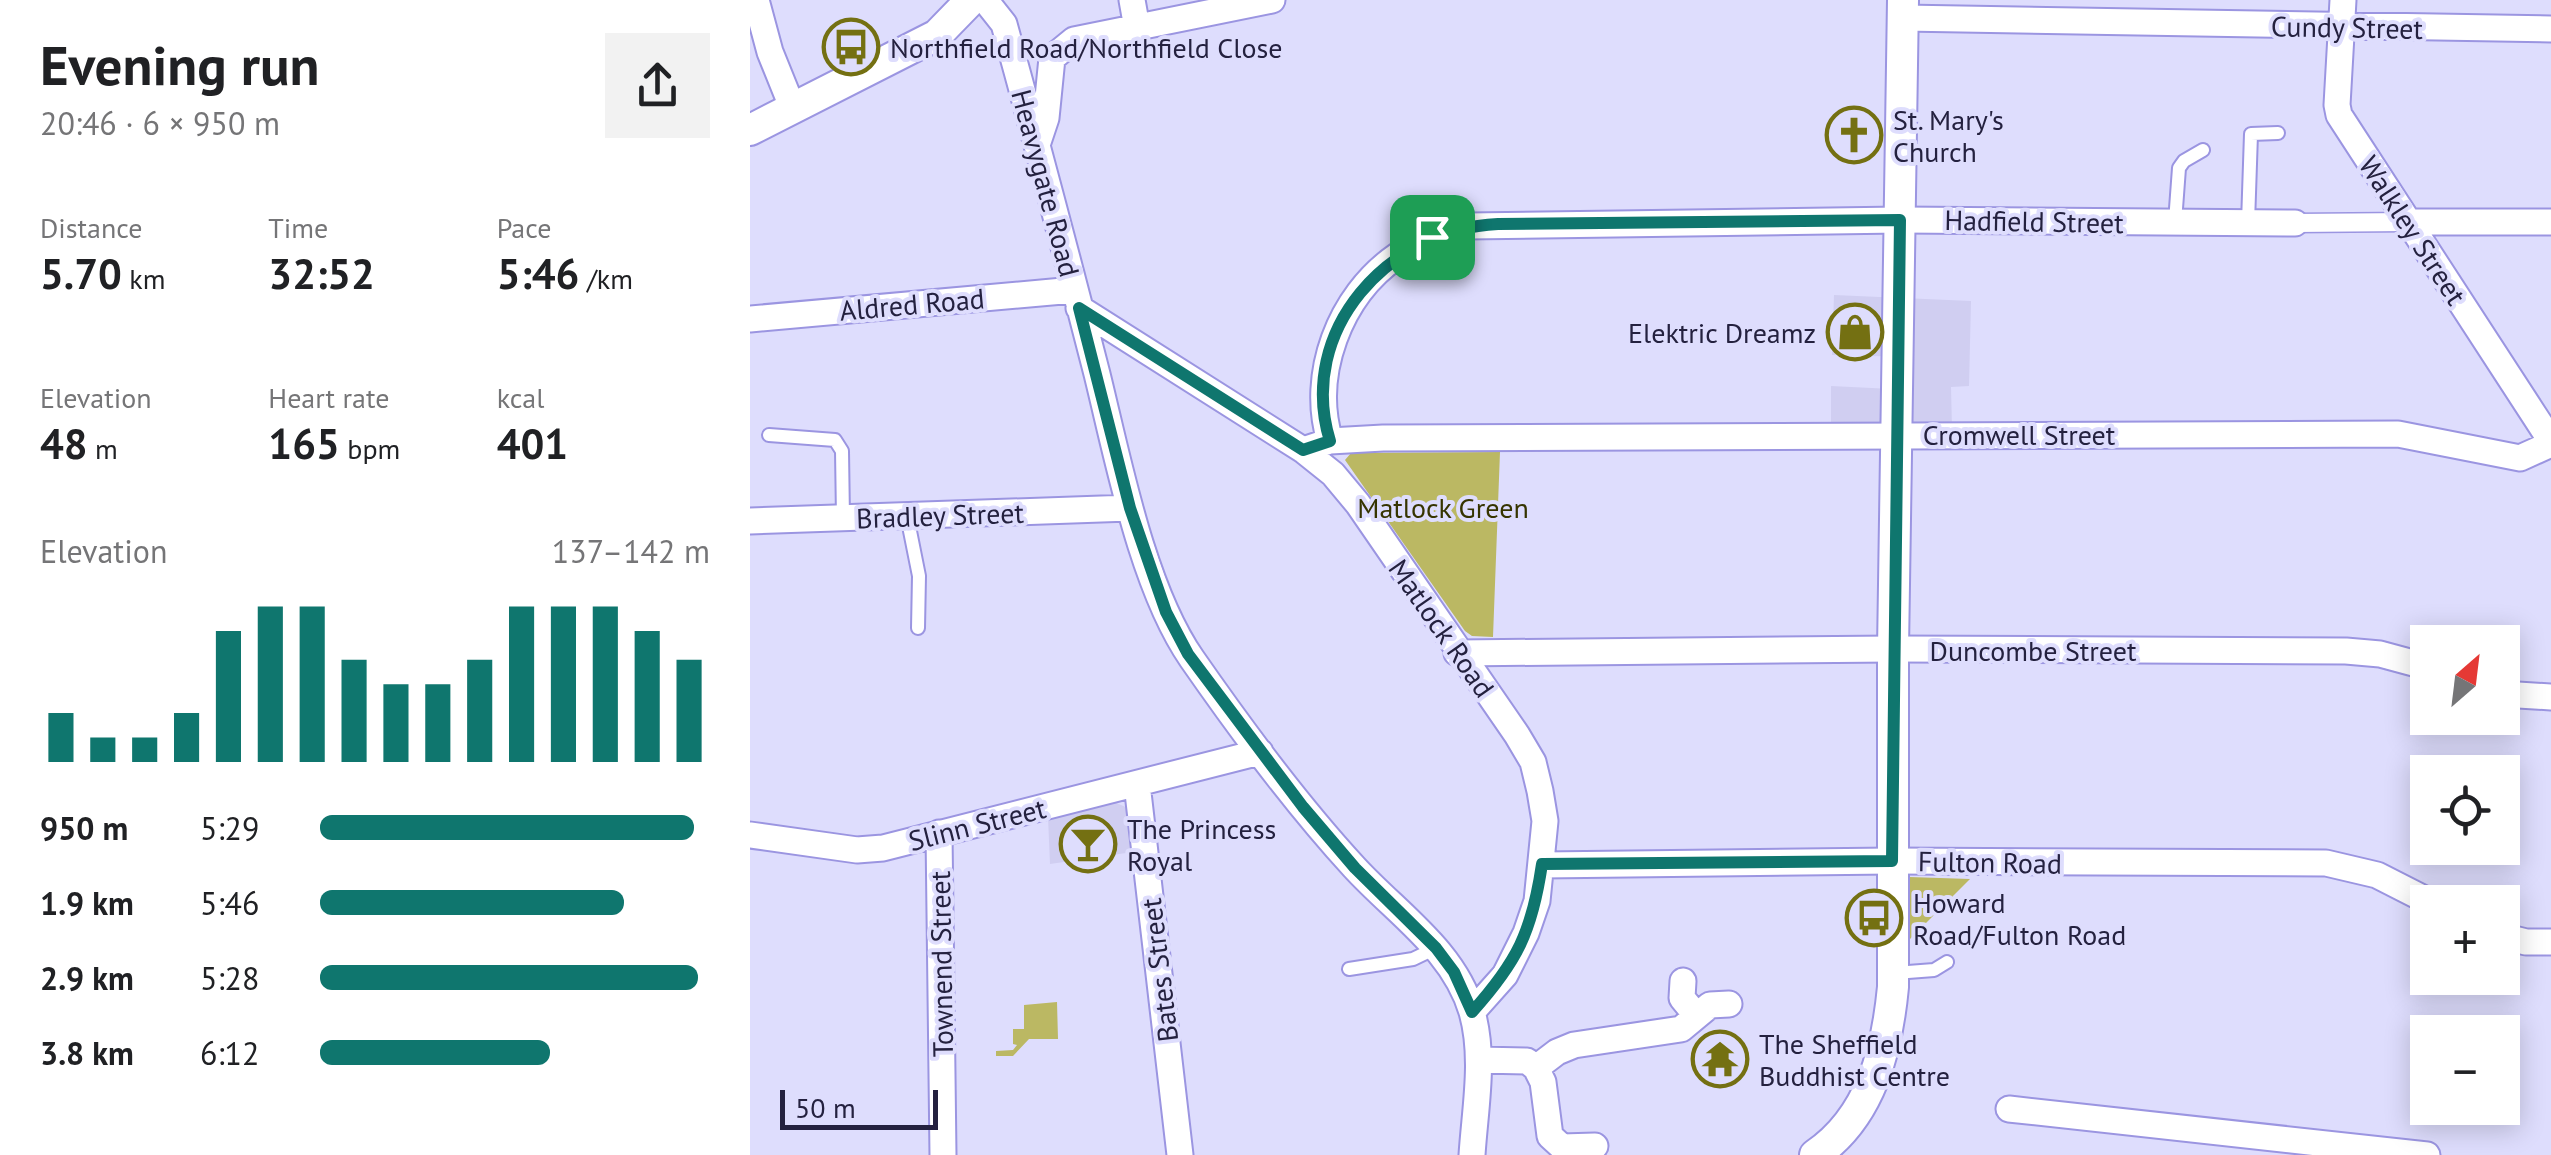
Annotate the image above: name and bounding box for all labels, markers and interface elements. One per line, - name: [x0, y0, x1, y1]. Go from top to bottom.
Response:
- street label: Cundy Street: [2271, 7, 2424, 47]
- bus stop icon: Northfield Road/Northfield Close: [821, 17, 881, 77]
- text: Evening run: [40, 29, 320, 100]
- place label: Northfield Road/Northfield Close: [890, 29, 1283, 66]
- button: share: [605, 33, 710, 138]
- street label: Heavygate Road: [1003, 85, 1089, 281]
- place label: St. Mary's Church: [1893, 101, 2004, 170]
- text: 20:46 · 6 × 950 m: [40, 102, 280, 144]
- church icon: St. Mary's Church: [1824, 105, 1884, 165]
- street label: Walkley Street: [2351, 148, 2475, 312]
- pin: [1390, 195, 1475, 280]
- street label: Hadfield Street: [1944, 201, 2124, 241]
- text: Distance: [40, 209, 143, 246]
- text: Time: [268, 209, 328, 246]
- text: Pace: [497, 209, 551, 246]
- icon: arrive: [1405, 210, 1460, 265]
- text: 5.70: [40, 246, 122, 301]
- text: 32:52: [268, 246, 375, 301]
- text: 5:46: [497, 246, 579, 301]
- text: km: [122, 260, 165, 297]
- text: /km: [579, 260, 633, 297]
- street label: Aldred Road: [838, 279, 986, 329]
- shop icon: Elektric Dreamz: [1825, 302, 1885, 362]
- place label: Elektric Dreamz: [1628, 314, 1816, 351]
- text: Elevation: [40, 379, 152, 416]
- text: Heart rate: [268, 379, 389, 416]
- text: kcal: [497, 379, 544, 416]
- text: 48: [40, 416, 88, 471]
- text: 165: [268, 416, 340, 471]
- text: 401: [497, 416, 568, 471]
- street label: Cromwell Street: [1923, 416, 2116, 453]
- text: m: [88, 430, 118, 467]
- text: bpm: [340, 430, 400, 467]
- park label: Matlock Green: [1357, 489, 1529, 526]
- street label: Bradley Street: [856, 494, 1025, 536]
- text: Elevation: [40, 530, 167, 572]
- text: 137–142 m: [552, 530, 710, 572]
- street label: Matlock Road: [1381, 552, 1503, 704]
- north arrow: [2410, 625, 2520, 735]
- map controls: [2410, 625, 2520, 1125]
- street label: Duncombe Street: [1930, 632, 2137, 669]
- button: locate: [2410, 755, 2520, 865]
- street label: Slinn Street: [905, 789, 1050, 859]
- text: 950 m: [40, 807, 128, 849]
- text: 5:29: [200, 807, 259, 849]
- place label: The Princess Royal: [1127, 810, 1276, 879]
- bar icon: The Princess Royal: [1058, 814, 1118, 874]
- street label: Fulton Road: [1918, 842, 2062, 882]
- street label: Townend Street: [921, 870, 961, 1057]
- text: 1.9 km: [40, 882, 134, 924]
- text: 5:46: [200, 882, 259, 924]
- place label: Howard Road/Fulton Road: [1913, 884, 2126, 953]
- button: +: [2410, 885, 2520, 995]
- bus stop icon: Howard Road/Fulton Road: [1844, 888, 1904, 948]
- street label: Bates Street: [1132, 896, 1186, 1044]
- text: 2.9 km: [40, 957, 134, 999]
- text: 5:28: [200, 957, 259, 999]
- button: −: [2410, 1015, 2520, 1125]
- place label: The Sheffield Buddhist Centre: [1759, 1025, 1950, 1094]
- temple icon: The Sheffield Buddhist Centre: [1690, 1029, 1750, 1089]
- text: 3.8 km: [40, 1032, 134, 1074]
- text: 6:12: [200, 1032, 259, 1074]
- scale bar: [780, 1085, 938, 1130]
- text: 50 m: [795, 1089, 856, 1126]

